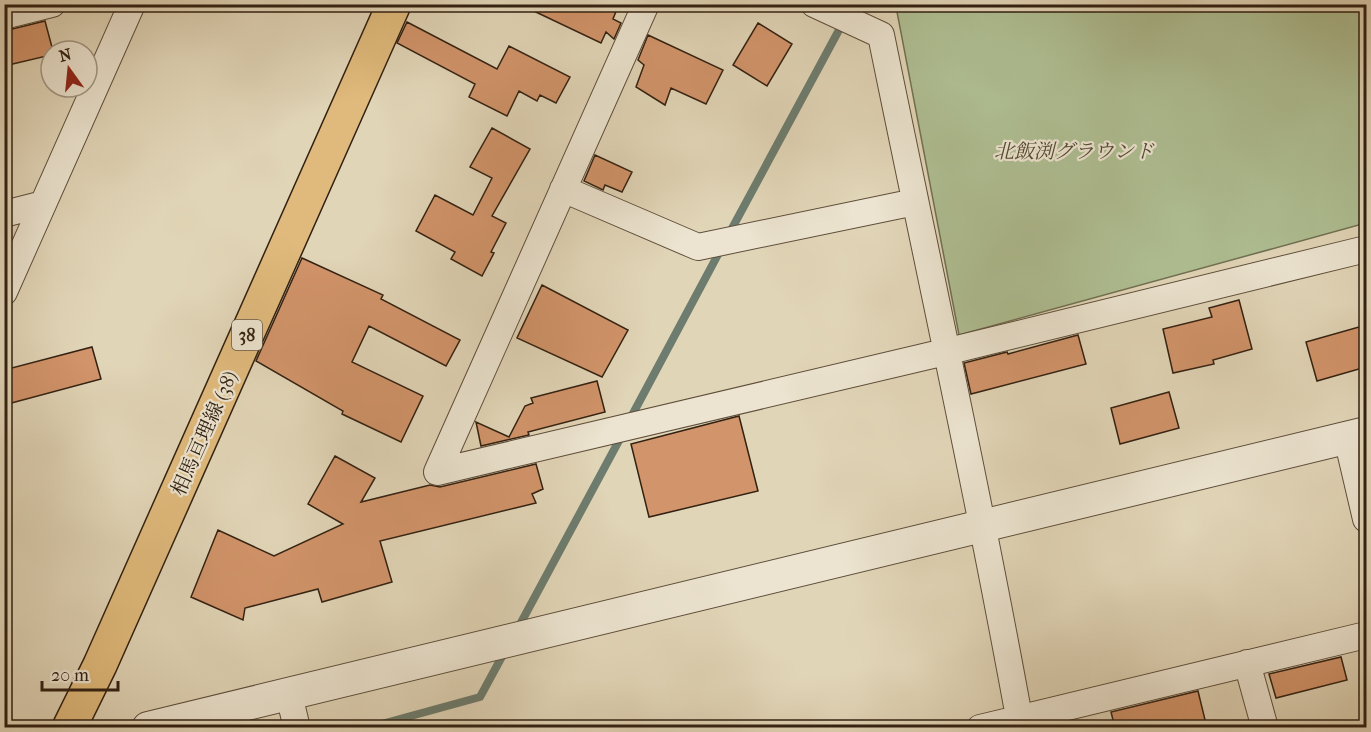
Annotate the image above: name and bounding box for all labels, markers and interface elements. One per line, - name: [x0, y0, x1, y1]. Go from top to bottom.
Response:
- north arrow: [39, 39, 99, 99]
- text: N: [57, 44, 74, 66]
- park label: 北飯渕グラウンド: [994, 140, 1155, 163]
- road number: 38: [232, 320, 262, 350]
- street label: 相馬亘理線 (38): [167, 367, 242, 499]
- scale bar: [42, 654, 118, 692]
- text: 20 m: [51, 665, 89, 686]

